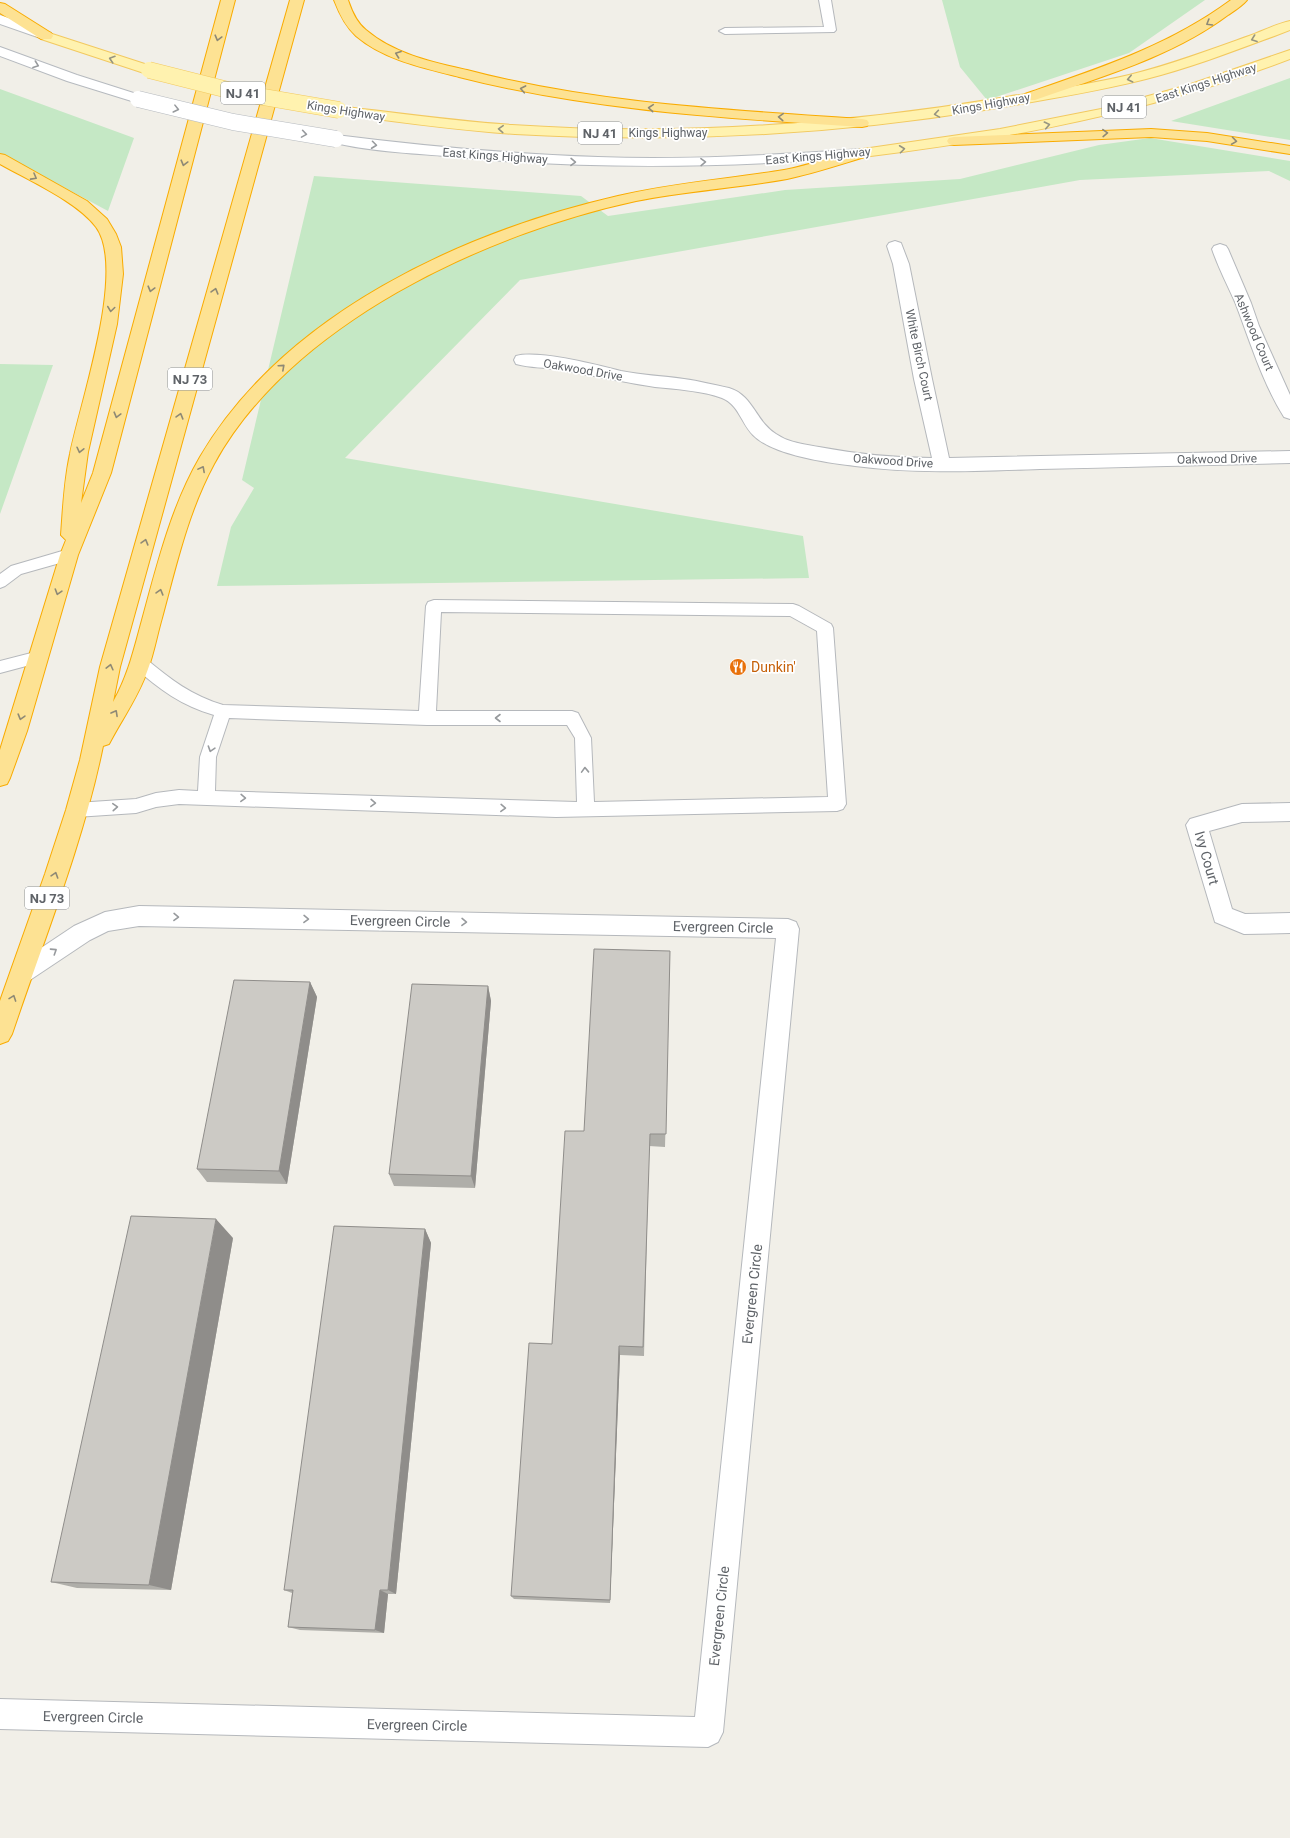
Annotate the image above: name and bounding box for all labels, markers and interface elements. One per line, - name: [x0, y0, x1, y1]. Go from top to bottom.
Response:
- one-way arrow: [1206, 18, 1213, 25]
- one-way arrow: [214, 34, 223, 41]
- one-way arrow: [1250, 34, 1257, 43]
- one-way arrow: [395, 50, 402, 58]
- one-way arrow: [109, 55, 116, 63]
- one-way arrow: [33, 60, 40, 68]
- street label: East Kings Highway: [1154, 60, 1259, 106]
- one-way arrow: [1127, 74, 1133, 82]
- road number: NJ 41: [221, 82, 265, 104]
- one-way arrow: [520, 85, 526, 93]
- street label: Kings Highway: [951, 90, 1031, 118]
- road number: NJ 41: [1102, 96, 1146, 118]
- street label: Kings Highway: [306, 98, 386, 124]
- one-way arrow: [173, 104, 179, 112]
- one-way arrow: [648, 104, 655, 113]
- one-way arrow: [934, 109, 940, 118]
- one-way arrow: [778, 113, 784, 122]
- one-way arrow: [1044, 121, 1051, 130]
- road number: NJ 41: [578, 122, 622, 144]
- one-way arrow: [498, 124, 504, 133]
- street label: Kings Highway: [629, 126, 708, 140]
- one-way arrow: [301, 129, 307, 138]
- one-way arrow: [1102, 129, 1108, 138]
- one-way arrow: [1231, 136, 1237, 145]
- one-way arrow: [371, 140, 377, 149]
- street label: East Kings Highway: [765, 144, 871, 168]
- one-way arrow: [899, 144, 905, 153]
- street label: East Kings Highway: [442, 145, 548, 167]
- one-way arrow: [570, 157, 576, 166]
- one-way arrow: [700, 158, 706, 167]
- one-way arrow: [180, 160, 189, 167]
- one-way arrow: [30, 172, 37, 180]
- one-way arrow: [147, 285, 156, 292]
- one-way arrow: [210, 288, 219, 295]
- street label: Ashwood Court: [1231, 291, 1277, 373]
- one-way arrow: [107, 306, 116, 312]
- street label: White Birch Court: [902, 308, 936, 402]
- street label: Oakwood Drive: [542, 356, 624, 384]
- one-way arrow: [277, 365, 284, 372]
- road number: NJ 73: [168, 368, 212, 390]
- one-way arrow: [114, 411, 122, 418]
- one-way arrow: [175, 413, 184, 420]
- one-way arrow: [77, 447, 85, 453]
- street label: Oakwood Drive: [852, 451, 934, 471]
- street label: Oakwood Drive: [1177, 451, 1257, 467]
- one-way arrow: [197, 466, 205, 473]
- one-way arrow: [140, 538, 149, 545]
- one-way arrow: [54, 588, 63, 595]
- one-way arrow: [155, 588, 163, 595]
- restaurant icon: Dunkin': [728, 657, 748, 677]
- place label: Dunkin': [751, 659, 796, 675]
- one-way arrow: [106, 664, 114, 670]
- one-way arrow: [111, 710, 118, 717]
- one-way arrow: [18, 713, 26, 720]
- one-way arrow: [495, 714, 501, 722]
- one-way arrow: [207, 745, 216, 752]
- one-way arrow: [580, 767, 589, 773]
- one-way arrow: [240, 794, 246, 803]
- one-way arrow: [370, 799, 376, 807]
- one-way arrow: [112, 803, 118, 812]
- one-way arrow: [500, 804, 506, 812]
- street label: Ivy Court: [1192, 829, 1222, 887]
- one-way arrow: [51, 871, 59, 878]
- road number: NJ 73: [25, 887, 69, 909]
- one-way arrow: [173, 912, 179, 921]
- street label: Evergreen Circle: [350, 912, 450, 930]
- one-way arrow: [303, 915, 309, 923]
- one-way arrow: [461, 918, 467, 926]
- street label: Evergreen Circle: [673, 918, 773, 936]
- one-way arrow: [50, 949, 57, 956]
- one-way arrow: [8, 994, 17, 1001]
- street label: Evergreen Circle: [739, 1243, 765, 1345]
- street label: Evergreen Circle: [706, 1565, 732, 1667]
- street label: Evergreen Circle: [43, 1708, 143, 1726]
- street label: Evergreen Circle: [367, 1716, 467, 1734]

